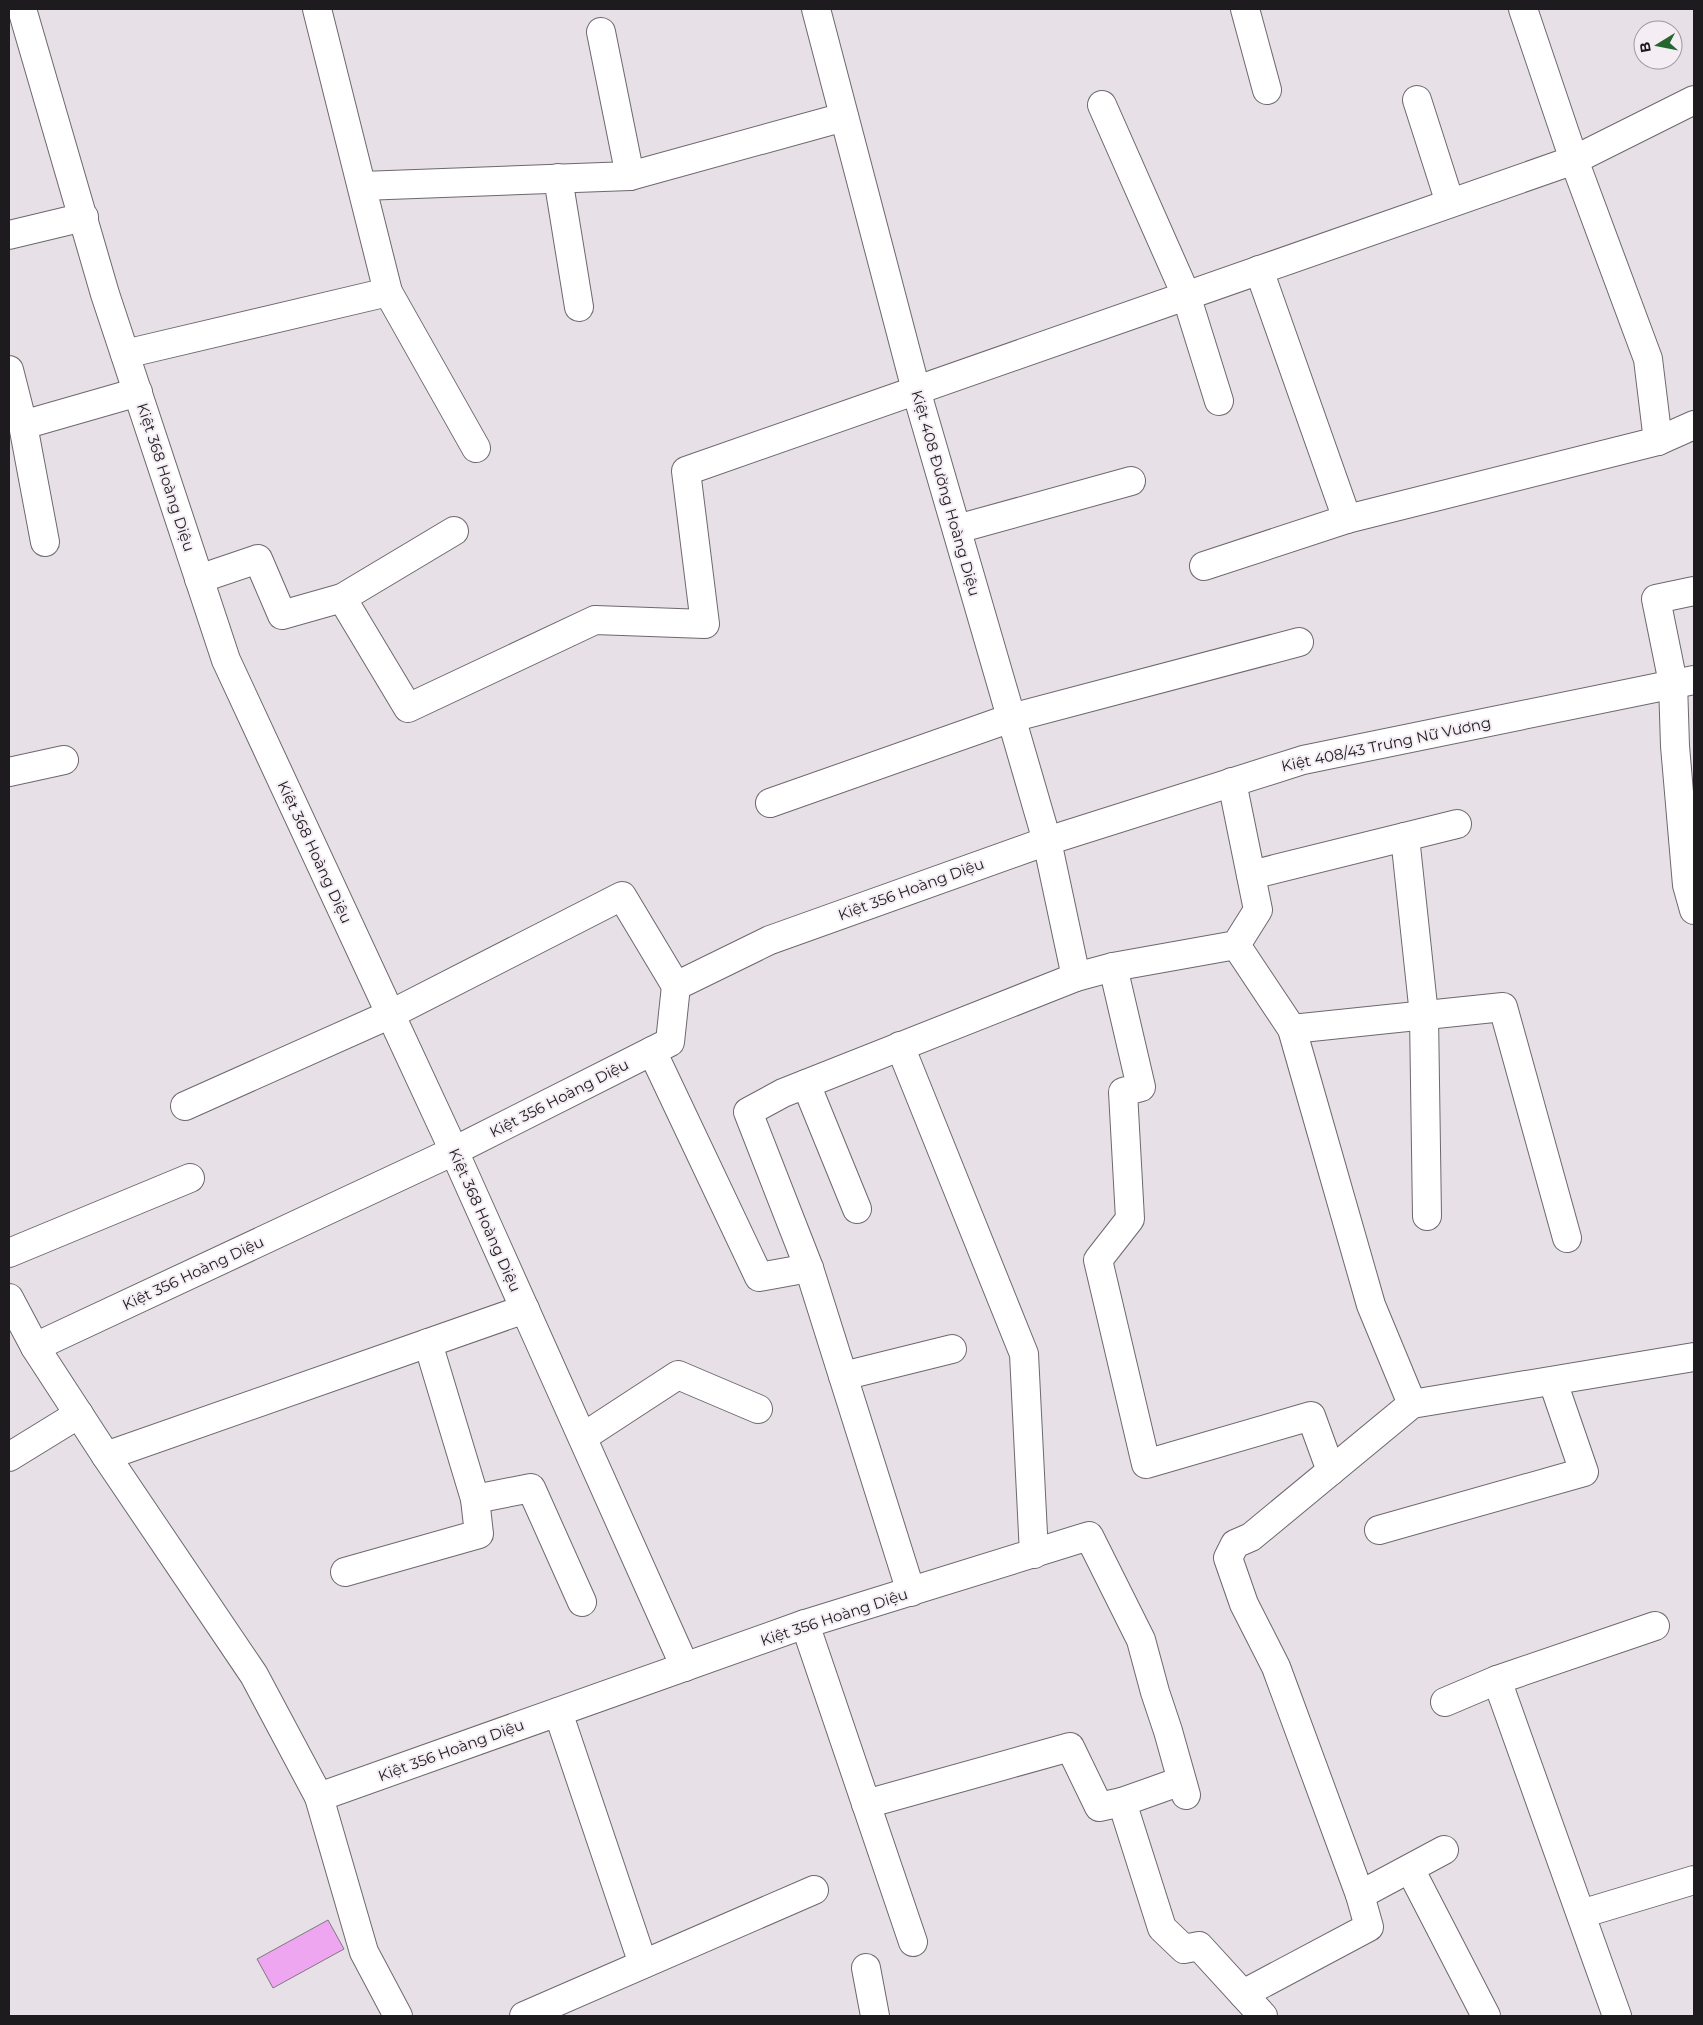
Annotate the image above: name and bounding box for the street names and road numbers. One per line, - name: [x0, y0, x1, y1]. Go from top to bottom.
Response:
- street label: Kiệt 408 Đường Hoàng Diệu: [907, 388, 985, 598]
- street label: Kiệt 368 Hoàng Diệu: [133, 400, 199, 554]
- street label: Kiệt 408/43 Trưng Nữ Vương: [1279, 712, 1493, 776]
- street label: Kiệt 368 Hoàng Diệu: [274, 778, 356, 926]
- street label: Kiệt 356 Hoàng Diệu: [835, 854, 987, 924]
- street label: Kiệt 356 Hoàng Diệu: [486, 1055, 632, 1141]
- street label: Kiệt 368 Hoàng Diệu: [445, 1145, 525, 1295]
- street label: Kiệt 356 Hoàng Diệu: [119, 1232, 267, 1314]
- street label: Kiệt 356 Hoàng Diệu: [758, 1584, 910, 1650]
- street label: Kiệt 356 Hoàng Diệu: [375, 1715, 527, 1785]

